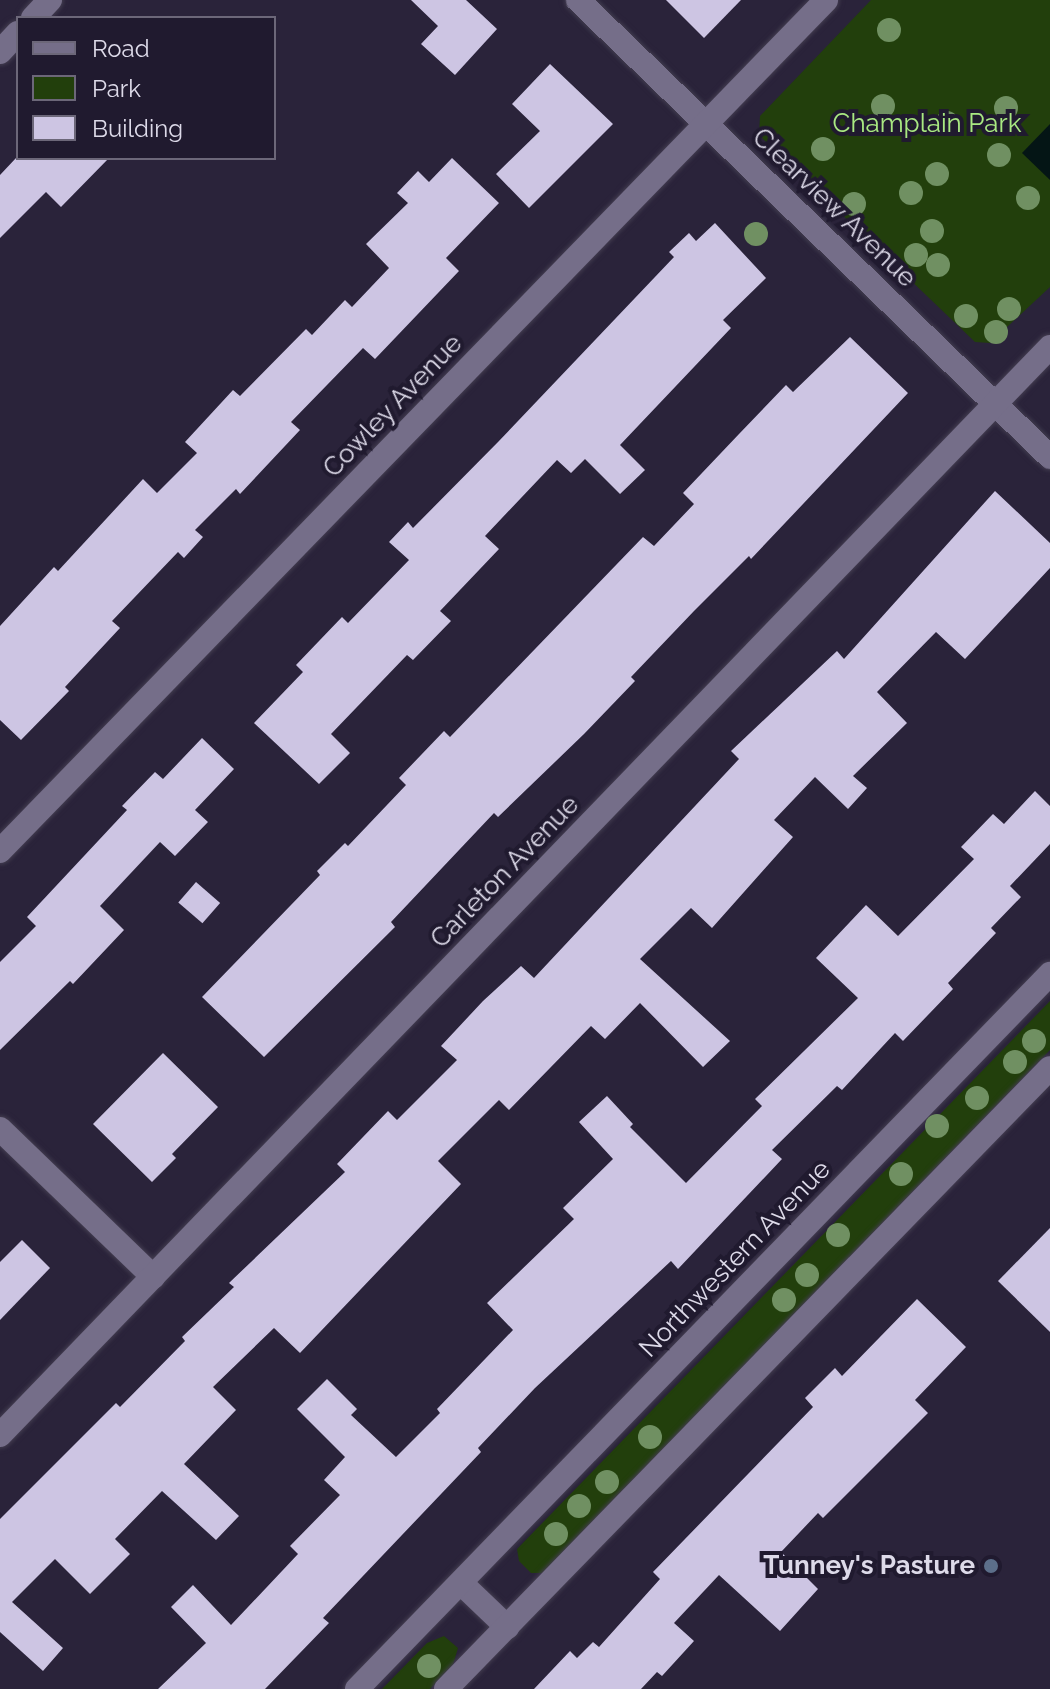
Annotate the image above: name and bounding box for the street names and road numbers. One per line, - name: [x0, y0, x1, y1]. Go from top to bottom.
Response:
- street label: Clearview Avenue: [745, 121, 923, 295]
- street label: Cowley Avenue: [317, 328, 469, 484]
- street label: Carleton Avenue: [424, 789, 586, 955]
- street label: Northwestern Avenue: [633, 1154, 837, 1364]

